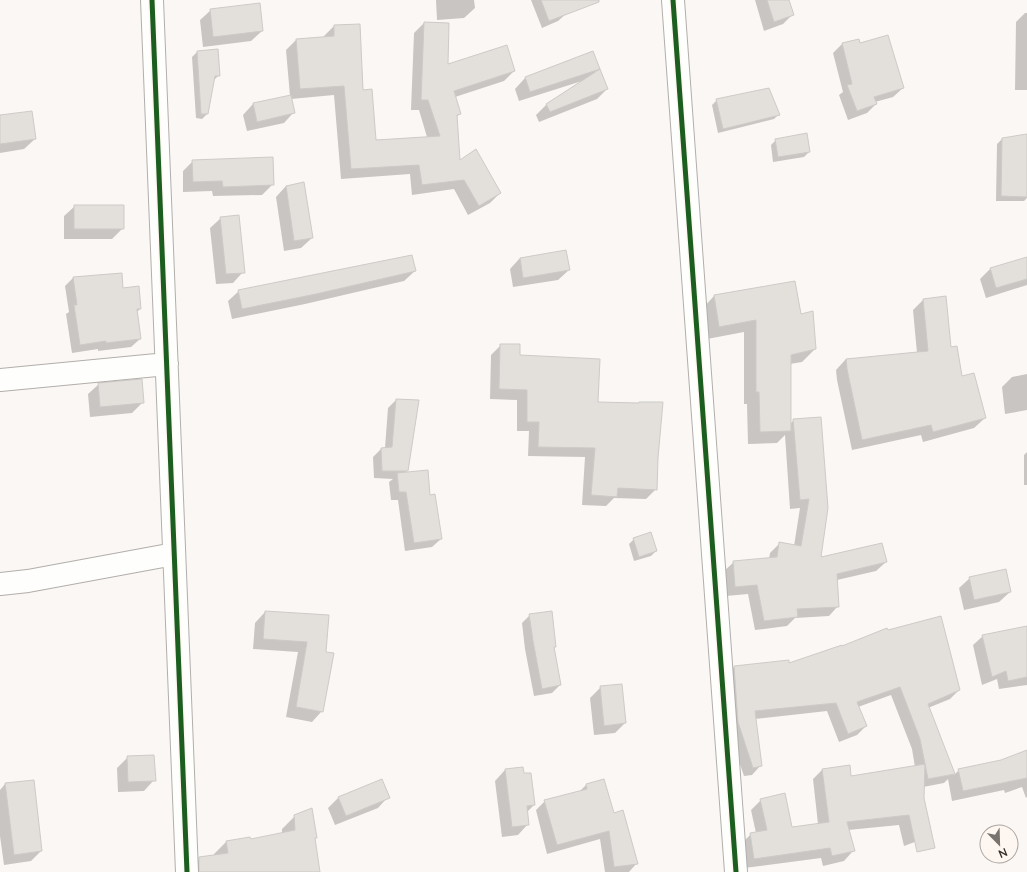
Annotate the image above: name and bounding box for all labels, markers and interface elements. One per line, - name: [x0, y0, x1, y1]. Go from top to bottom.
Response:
- north arrow: [979, 824, 1019, 864]
- text: N: [997, 846, 1010, 861]

